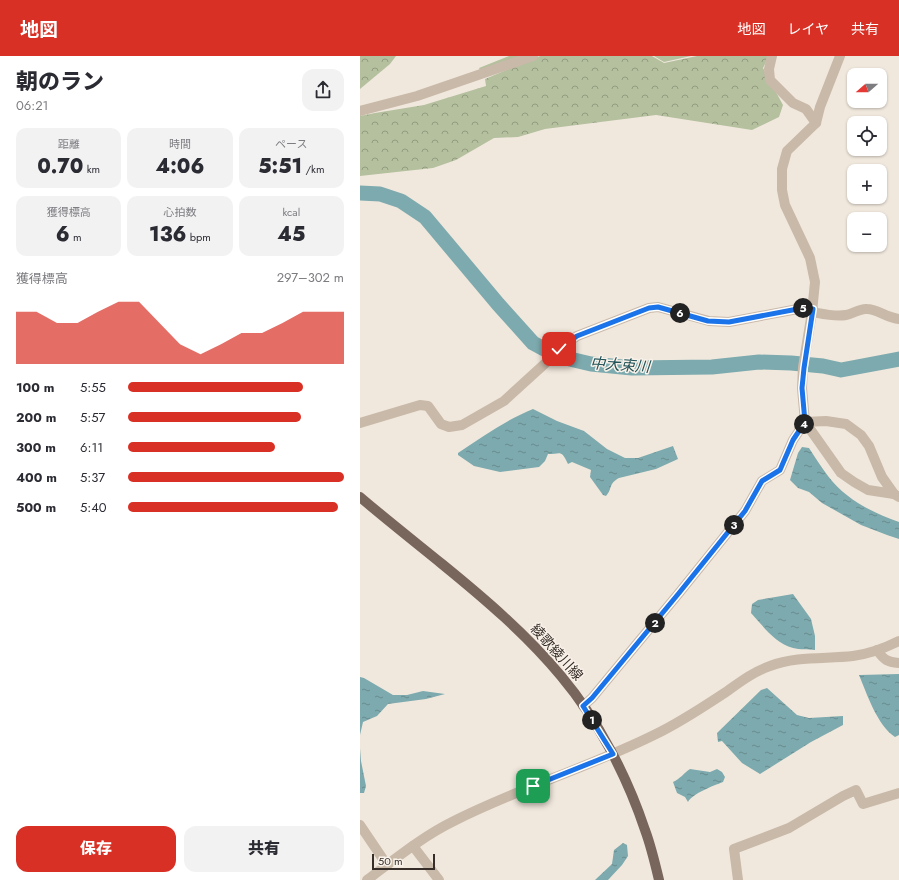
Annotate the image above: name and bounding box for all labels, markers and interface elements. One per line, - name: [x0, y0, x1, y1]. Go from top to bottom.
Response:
- text: 地図: [20, 16, 58, 43]
- text: 地図: [737, 19, 765, 39]
- text: レイヤ: [787, 19, 829, 39]
- text: 共有: [851, 19, 879, 39]
- text: 朝のラン: [16, 65, 104, 97]
- north arrow: [847, 68, 887, 108]
- map controls: [847, 68, 887, 252]
- button: share: [302, 69, 344, 111]
- text: 06:21: [16, 96, 48, 115]
- button: locate: [847, 116, 887, 156]
- text: 距離: [58, 136, 80, 152]
- text: 時間: [169, 136, 191, 152]
- text: ペース: [275, 136, 308, 152]
- text: 0.70: [37, 152, 83, 181]
- text: 4:06: [156, 152, 204, 181]
- text: 5:51: [258, 152, 302, 181]
- text: km: [83, 161, 100, 177]
- text: /km: [302, 161, 324, 177]
- button: +: [847, 164, 887, 204]
- text: 獲得標高: [47, 204, 91, 220]
- text: 心拍数: [163, 204, 196, 220]
- text: kcal: [282, 204, 300, 220]
- button: −: [847, 212, 887, 252]
- text: 6: [56, 220, 70, 249]
- text: 136: [149, 220, 186, 249]
- text: 45: [277, 220, 305, 249]
- text: m: [70, 229, 82, 245]
- text: bpm: [186, 229, 211, 245]
- text: 297–302 m: [277, 268, 344, 287]
- text: 獲得標高: [16, 269, 68, 288]
- pin: 5: [793, 298, 813, 318]
- text: 5: [799, 300, 807, 316]
- pin: 6: [670, 303, 690, 323]
- text: 6: [676, 305, 684, 321]
- pin: [542, 332, 576, 366]
- icon: check: [548, 338, 570, 360]
- water label: 中大束川: [589, 352, 653, 378]
- text: 100 m: [16, 378, 54, 397]
- text: 5:55: [80, 378, 106, 397]
- text: 200 m: [16, 408, 56, 427]
- text: 5:57: [80, 408, 105, 427]
- pin: 4: [794, 414, 814, 434]
- text: 4: [800, 416, 808, 432]
- text: 300 m: [16, 438, 56, 457]
- text: 6:11: [80, 438, 103, 457]
- text: 400 m: [16, 468, 57, 487]
- text: 5:37: [80, 468, 105, 487]
- text: 500 m: [16, 498, 56, 517]
- text: 5:40: [80, 498, 107, 517]
- pin: 3: [724, 515, 744, 535]
- text: 3: [731, 517, 737, 533]
- pin: 2: [645, 613, 665, 633]
- text: 2: [651, 615, 659, 631]
- street label: 綾歌綾川線: [526, 619, 588, 685]
- pin: 1: [582, 710, 602, 730]
- text: 1: [589, 712, 595, 728]
- pin: [516, 769, 550, 803]
- icon: arrive: [522, 775, 544, 797]
- button: 保存: [16, 826, 176, 872]
- button: 共有: [184, 826, 344, 872]
- scale bar: [372, 852, 435, 871]
- text: 50 m: [378, 853, 403, 869]

